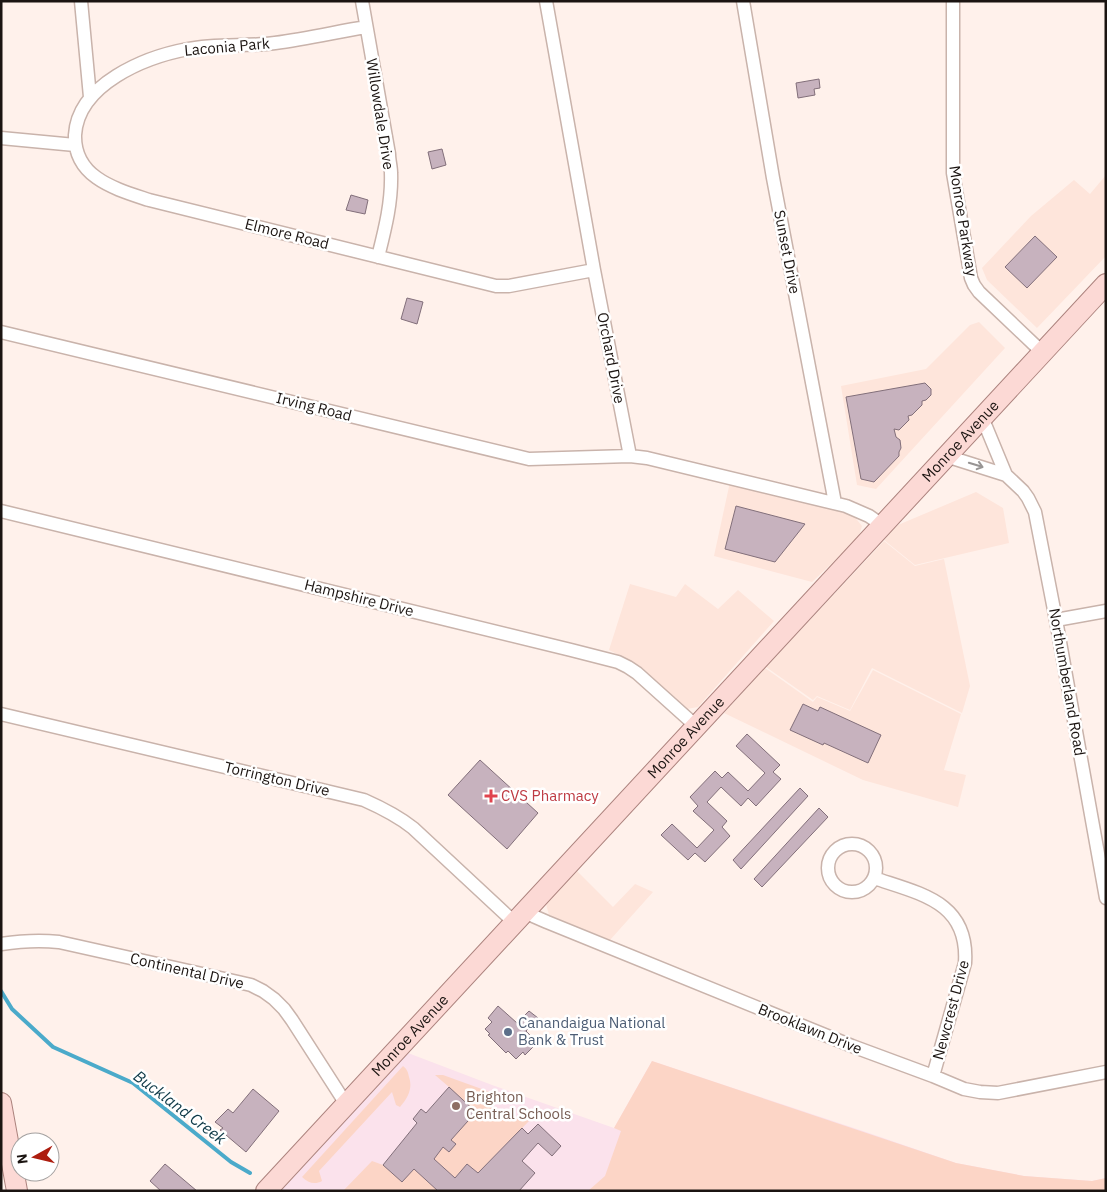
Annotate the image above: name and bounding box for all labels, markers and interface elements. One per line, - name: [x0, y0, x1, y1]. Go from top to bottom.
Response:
- street label: Laconia Park: [184, 33, 270, 60]
- street label: Willowdale Drive: [362, 57, 399, 171]
- street label: Monroe Parkway: [945, 164, 982, 278]
- street label: Sunset Drive: [770, 208, 805, 295]
- street label: Elmore Road: [243, 214, 331, 253]
- street label: Orchard Drive: [593, 311, 630, 405]
- street label: Irving Road: [274, 388, 354, 425]
- street label: Monroe Avenue: [917, 396, 1003, 486]
- one-way arrow: [967, 461, 983, 471]
- street label: Hampshire Drive: [302, 575, 416, 620]
- street label: Northumberland Road: [1045, 607, 1090, 757]
- street label: Monroe Avenue: [643, 692, 728, 782]
- street label: Torrington Drive: [223, 757, 332, 800]
- place label: CVS Pharmacy: [501, 786, 599, 805]
- marker: CVS Pharmacy: [485, 790, 497, 802]
- street label: Continental Drive: [128, 948, 246, 993]
- street label: Newcrest Drive: [928, 958, 973, 1062]
- street label: Monroe Avenue: [367, 990, 452, 1080]
- street label: Brooklawn Drive: [755, 999, 865, 1058]
- place label: Canandaigua National Bank & Trust: [518, 1013, 665, 1049]
- marker: Canandaigua National Bank & Trust: [502, 1026, 514, 1038]
- water label: Buckland Creek: [130, 1066, 231, 1149]
- place label: Brighton Central Schools: [466, 1087, 571, 1123]
- marker: Brighton Central Schools: [450, 1100, 462, 1112]
- north arrow: [10, 1132, 60, 1182]
- text: N: [13, 1153, 32, 1165]

